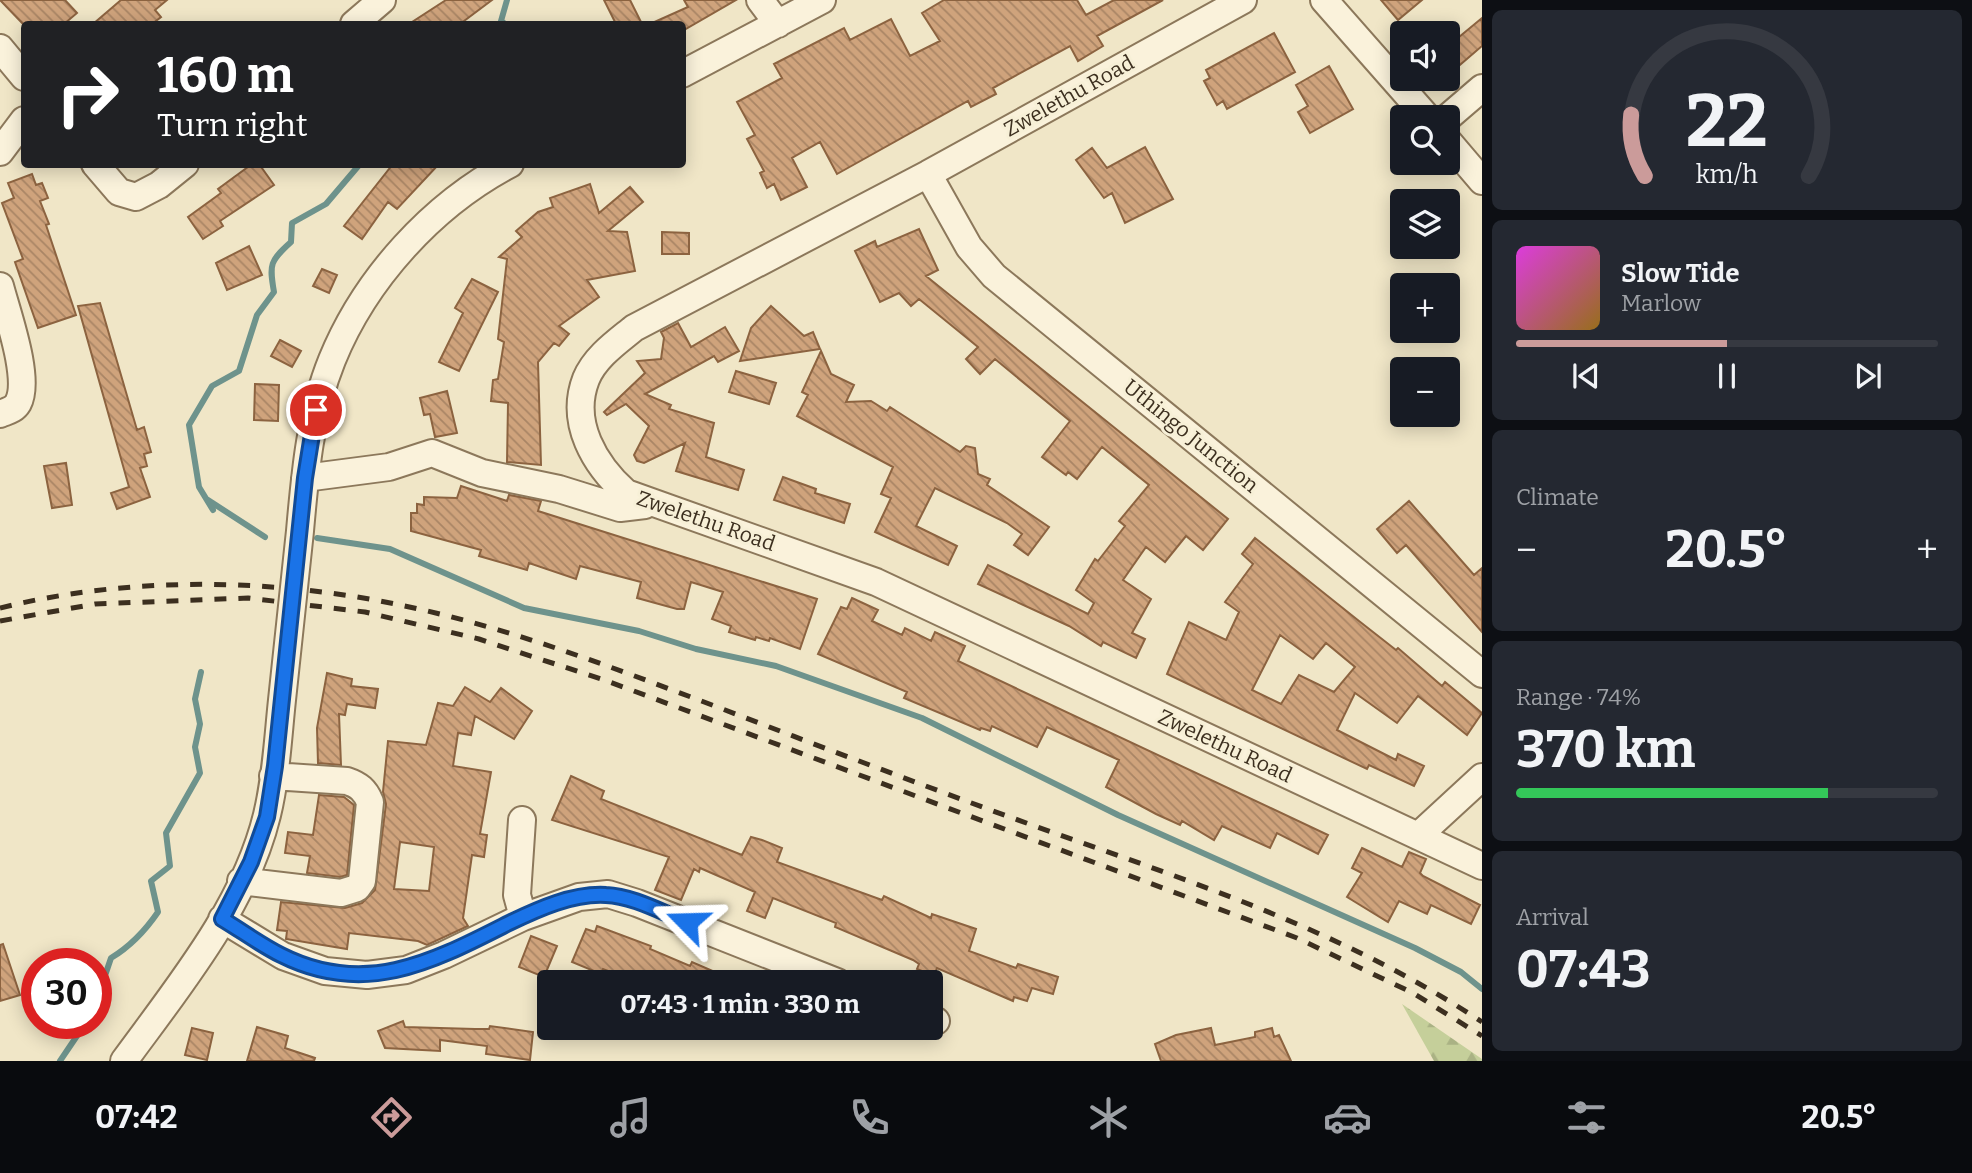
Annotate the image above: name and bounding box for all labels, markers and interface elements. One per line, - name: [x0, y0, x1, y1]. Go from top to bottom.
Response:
- map controls: [1390, 21, 1460, 427]
- button: sound: [1390, 21, 1460, 91]
- text: 160 m: [157, 46, 294, 105]
- icon: right: [42, 49, 133, 140]
- street label: Zwelethu Road: [999, 50, 1139, 142]
- text: 22: [1686, 78, 1768, 165]
- button: search: [1390, 105, 1460, 175]
- text: Turn right: [157, 106, 308, 144]
- text: km/h: [1696, 160, 1758, 190]
- button: layers: [1390, 189, 1460, 259]
- text: Slow Tide: [1621, 258, 1740, 289]
- button: +: [1390, 273, 1460, 343]
- text: Marlow: [1621, 289, 1701, 317]
- button: −: [1390, 357, 1460, 427]
- icon: previous: [1567, 357, 1605, 395]
- icon: pause: [1708, 357, 1746, 395]
- icon: next: [1849, 357, 1887, 395]
- street label: Uthingo Junction: [1118, 374, 1264, 498]
- pin: [286, 380, 346, 440]
- icon: arrive: [297, 391, 335, 429]
- text: Climate: [1516, 483, 1599, 511]
- street label: Zwelethu Road: [633, 485, 779, 557]
- text: 20.5°: [1665, 518, 1788, 581]
- text: −: [1516, 527, 1537, 573]
- text: +: [1916, 527, 1938, 573]
- text: Range · 74%: [1516, 683, 1641, 711]
- street label: Zwelethu Road: [1154, 704, 1296, 788]
- text: 370 km: [1516, 718, 1695, 781]
- position arrow: [650, 885, 724, 959]
- text: Arrival: [1516, 903, 1589, 931]
- text: 07:43: [1516, 938, 1651, 1001]
- speed limit sign: 30: [21, 948, 112, 1039]
- text: 07:43 · 1 min · 330 m: [620, 989, 860, 1020]
- icon: directions: [367, 1093, 416, 1142]
- icon: music: [606, 1093, 655, 1142]
- icon: phone: [845, 1093, 894, 1142]
- icon: climate: [1084, 1093, 1133, 1142]
- icon: car: [1323, 1093, 1372, 1142]
- icon: filters: [1562, 1093, 1611, 1142]
- text: 07:42: [95, 1098, 177, 1136]
- text: 20.5°: [1801, 1098, 1877, 1136]

